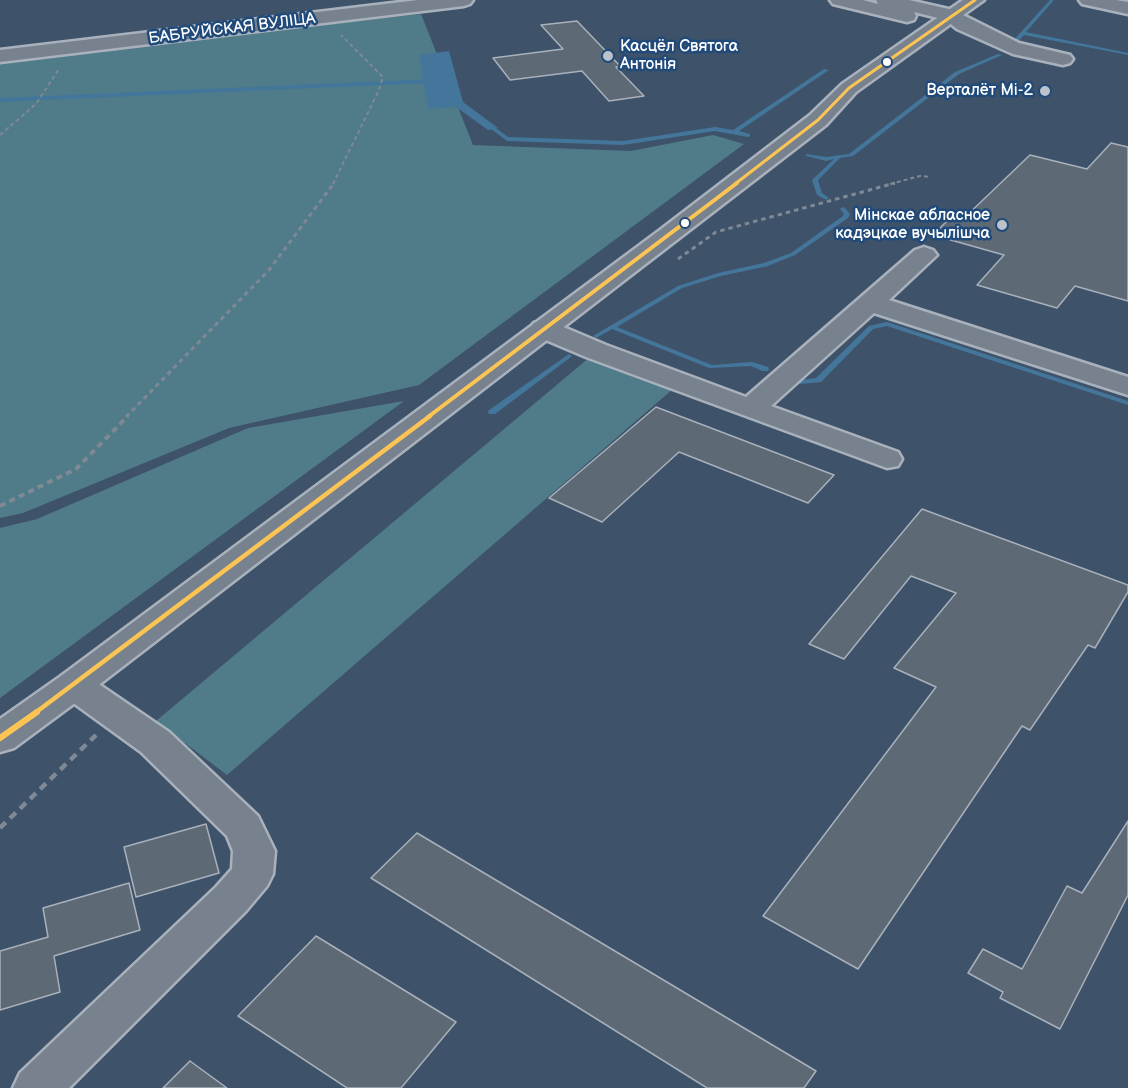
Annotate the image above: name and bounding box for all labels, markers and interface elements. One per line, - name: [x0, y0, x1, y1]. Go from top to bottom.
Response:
- street label: БАБРУЙСКАЯ ВУЛІЦА: [148, 9, 316, 49]
- place label: Касцёл Святога Антонія: [620, 37, 738, 75]
- marker: Касцёл Святога Антонія: [601, 49, 615, 63]
- unlabelled marker: [881, 56, 893, 68]
- place label: Верталёт Мі-2: [926, 81, 1033, 101]
- marker: Верталёт Мі-2: [1038, 84, 1052, 98]
- place label: Мінскае абласное кадэцкае вучылішча: [835, 206, 990, 244]
- unlabelled marker: [679, 217, 691, 229]
- marker: Мінскае абласное кадэцкае вучылішча: [995, 218, 1009, 232]

